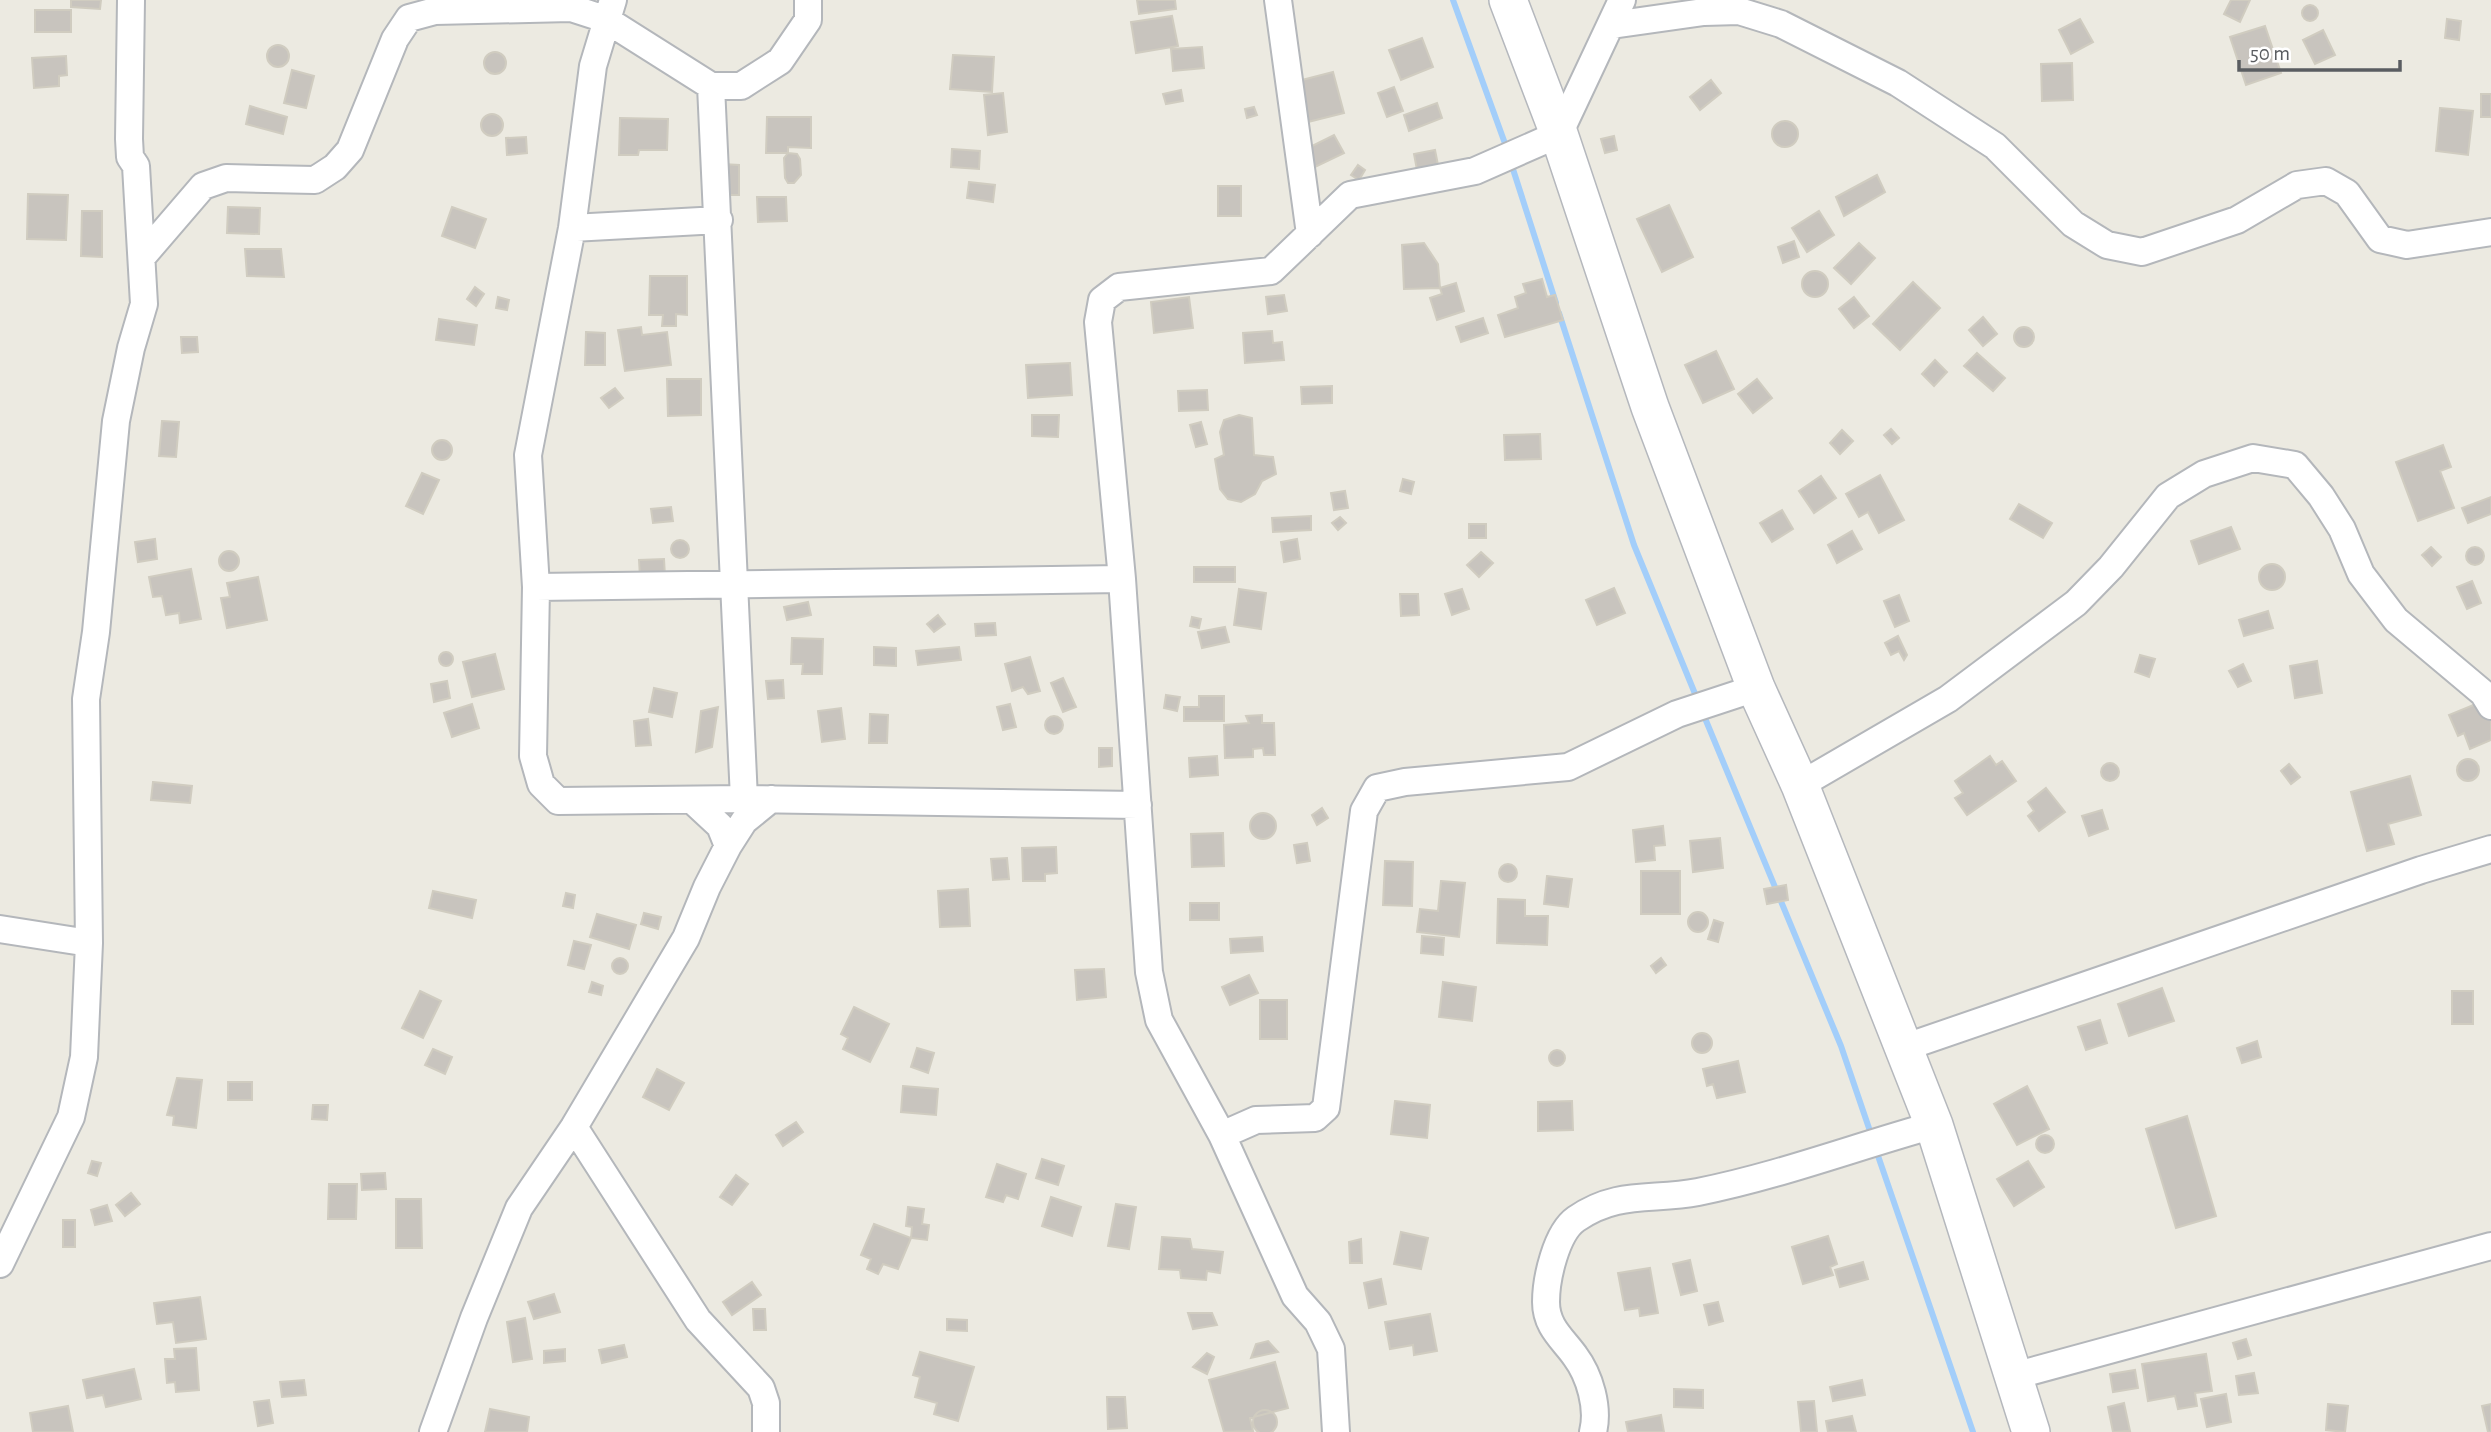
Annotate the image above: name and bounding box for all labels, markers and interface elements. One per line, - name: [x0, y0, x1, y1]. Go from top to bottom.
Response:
- scale bar: [2239, 28, 2400, 72]
- text: 50 m: [2250, 43, 2290, 64]

